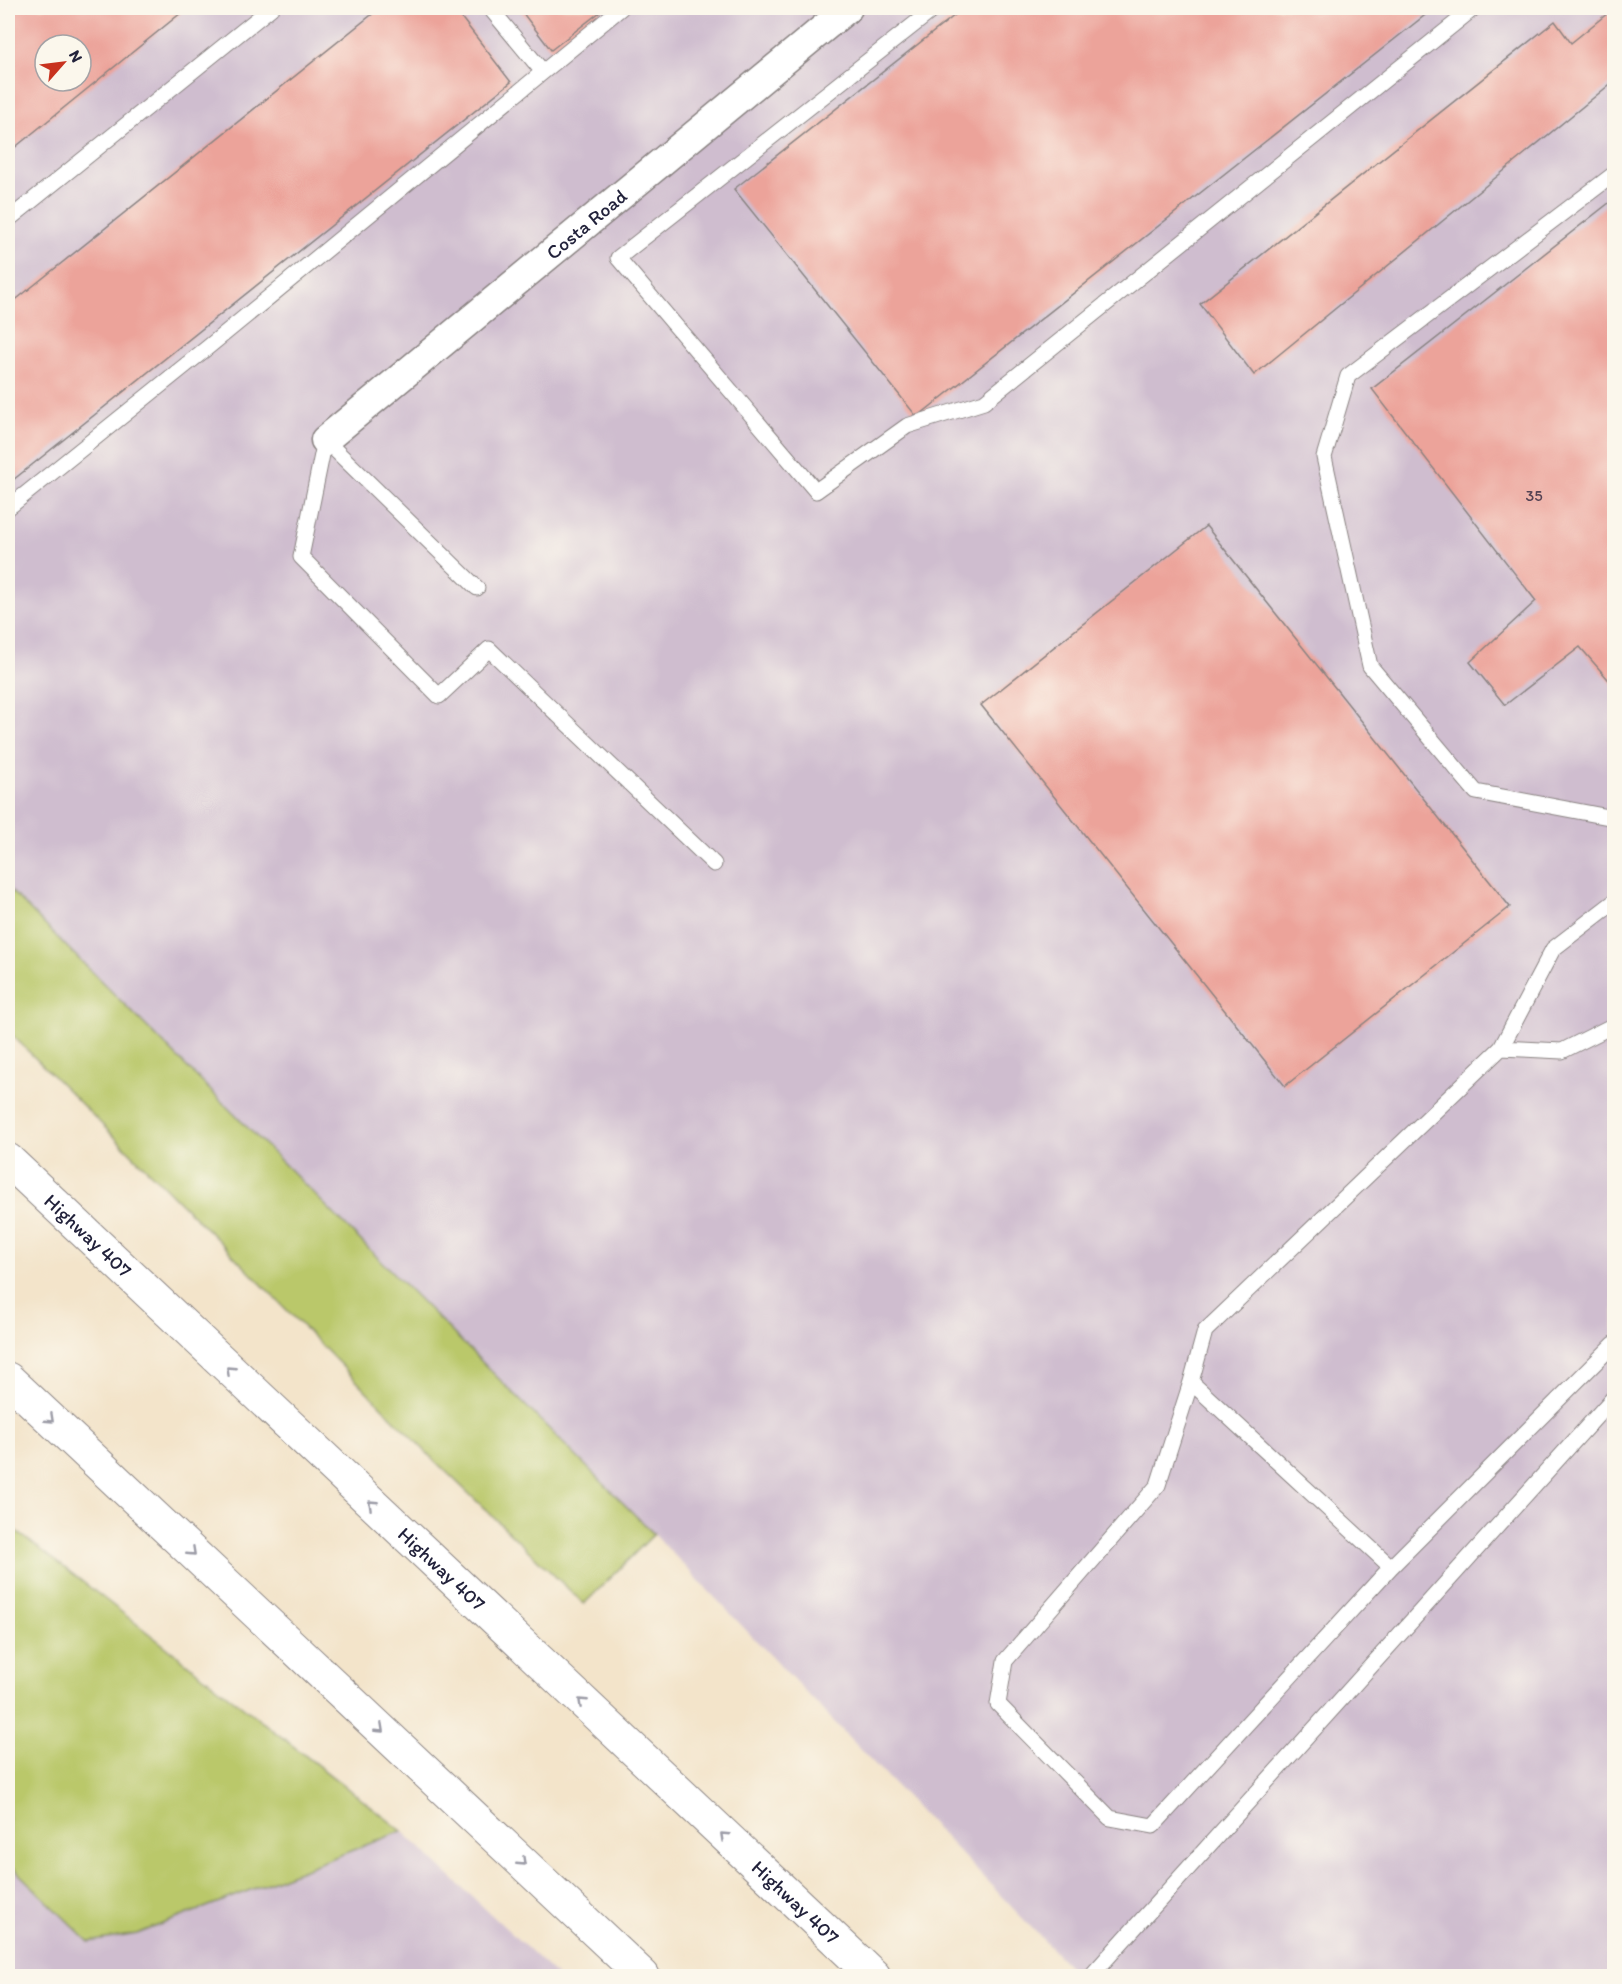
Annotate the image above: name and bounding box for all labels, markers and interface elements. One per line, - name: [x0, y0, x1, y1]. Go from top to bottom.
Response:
- north arrow: [33, 33, 93, 93]
- text: N: [65, 47, 87, 65]
- street label: Costa Road: [541, 184, 632, 264]
- house number: 35: [1525, 486, 1543, 505]
- street label: Highway 407: [39, 1189, 137, 1282]
- one-way arrow: [226, 1367, 237, 1378]
- one-way arrow: [44, 1412, 54, 1423]
- one-way arrow: [368, 1501, 379, 1512]
- street label: Highway 407: [393, 1522, 490, 1616]
- one-way arrow: [185, 1545, 196, 1556]
- one-way arrow: [578, 1698, 589, 1709]
- one-way arrow: [374, 1722, 384, 1733]
- one-way arrow: [721, 1832, 731, 1843]
- one-way arrow: [515, 1855, 526, 1866]
- street label: Highway 407: [747, 1855, 844, 1949]

